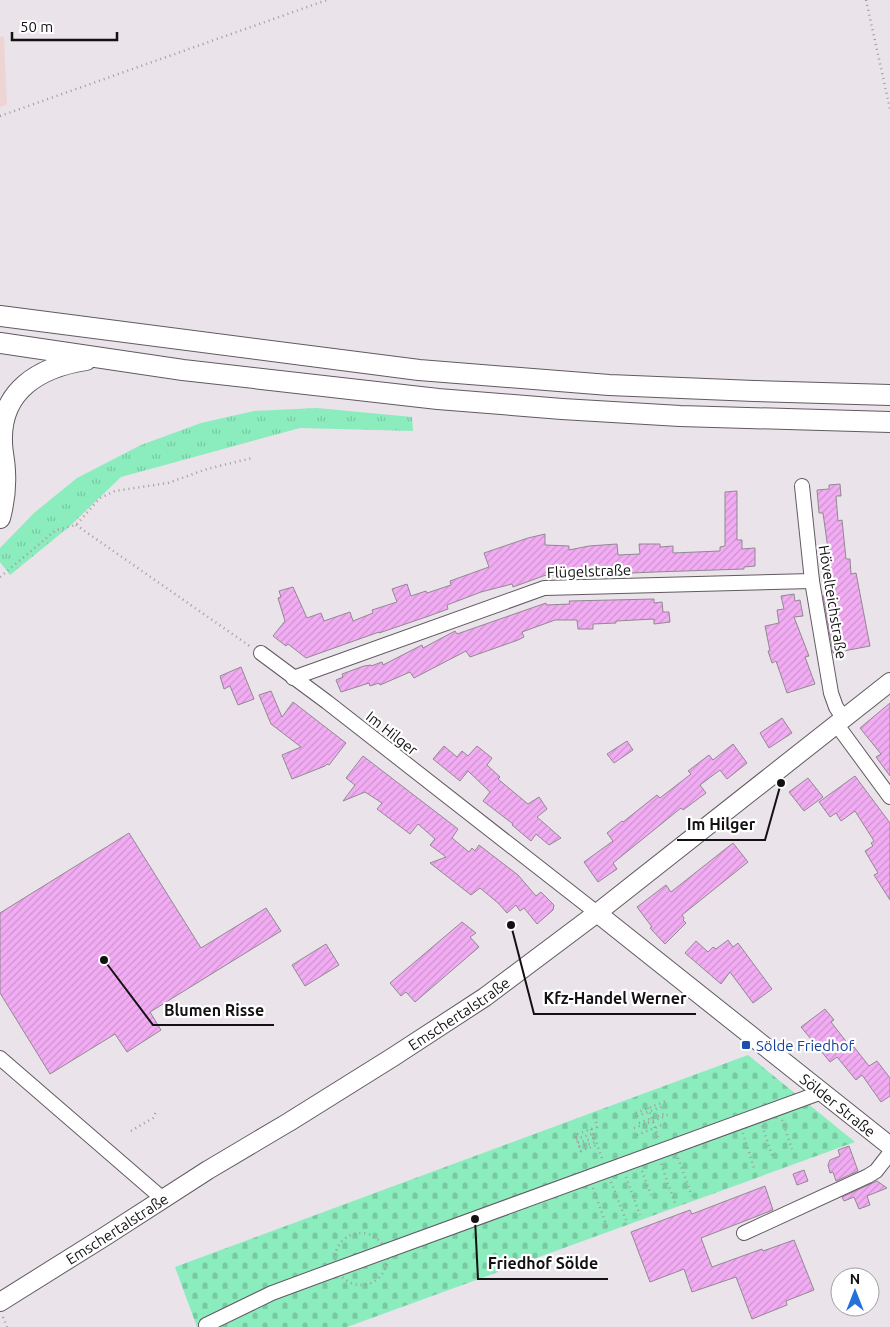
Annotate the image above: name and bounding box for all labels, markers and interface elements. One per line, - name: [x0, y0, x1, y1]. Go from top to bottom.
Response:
- scale bar: [12, 10, 118, 42]
- text: 50 m: [20, 18, 53, 35]
- street label: Hövelteichstraße: [816, 544, 850, 660]
- street label: Flügelstraße: [547, 561, 631, 581]
- street label: Im Hilger: [363, 708, 421, 759]
- callout: Im Hilger: [677, 809, 765, 840]
- text: Im Hilger: [687, 815, 756, 833]
- street label: Emschertalstraße: [405, 973, 513, 1053]
- callout: Kfz-Handel Werner: [534, 983, 696, 1014]
- text: Kfz-Handel Werner: [544, 989, 687, 1007]
- callout: Blumen Risse: [153, 994, 274, 1025]
- text: Blumen Risse: [164, 1001, 264, 1019]
- place label: Sölde Friedhof: [756, 1037, 854, 1054]
- marker: Sölde Friedhof: [740, 1039, 752, 1051]
- street label: Sölder Straße: [797, 1070, 879, 1140]
- street label: Emschertalstraße: [62, 1190, 171, 1267]
- callout: Friedhof Sölde: [478, 1248, 608, 1279]
- text: Friedhof Sölde: [488, 1254, 598, 1272]
- north arrow: [830, 1267, 880, 1317]
- text: N: [850, 1271, 860, 1287]

